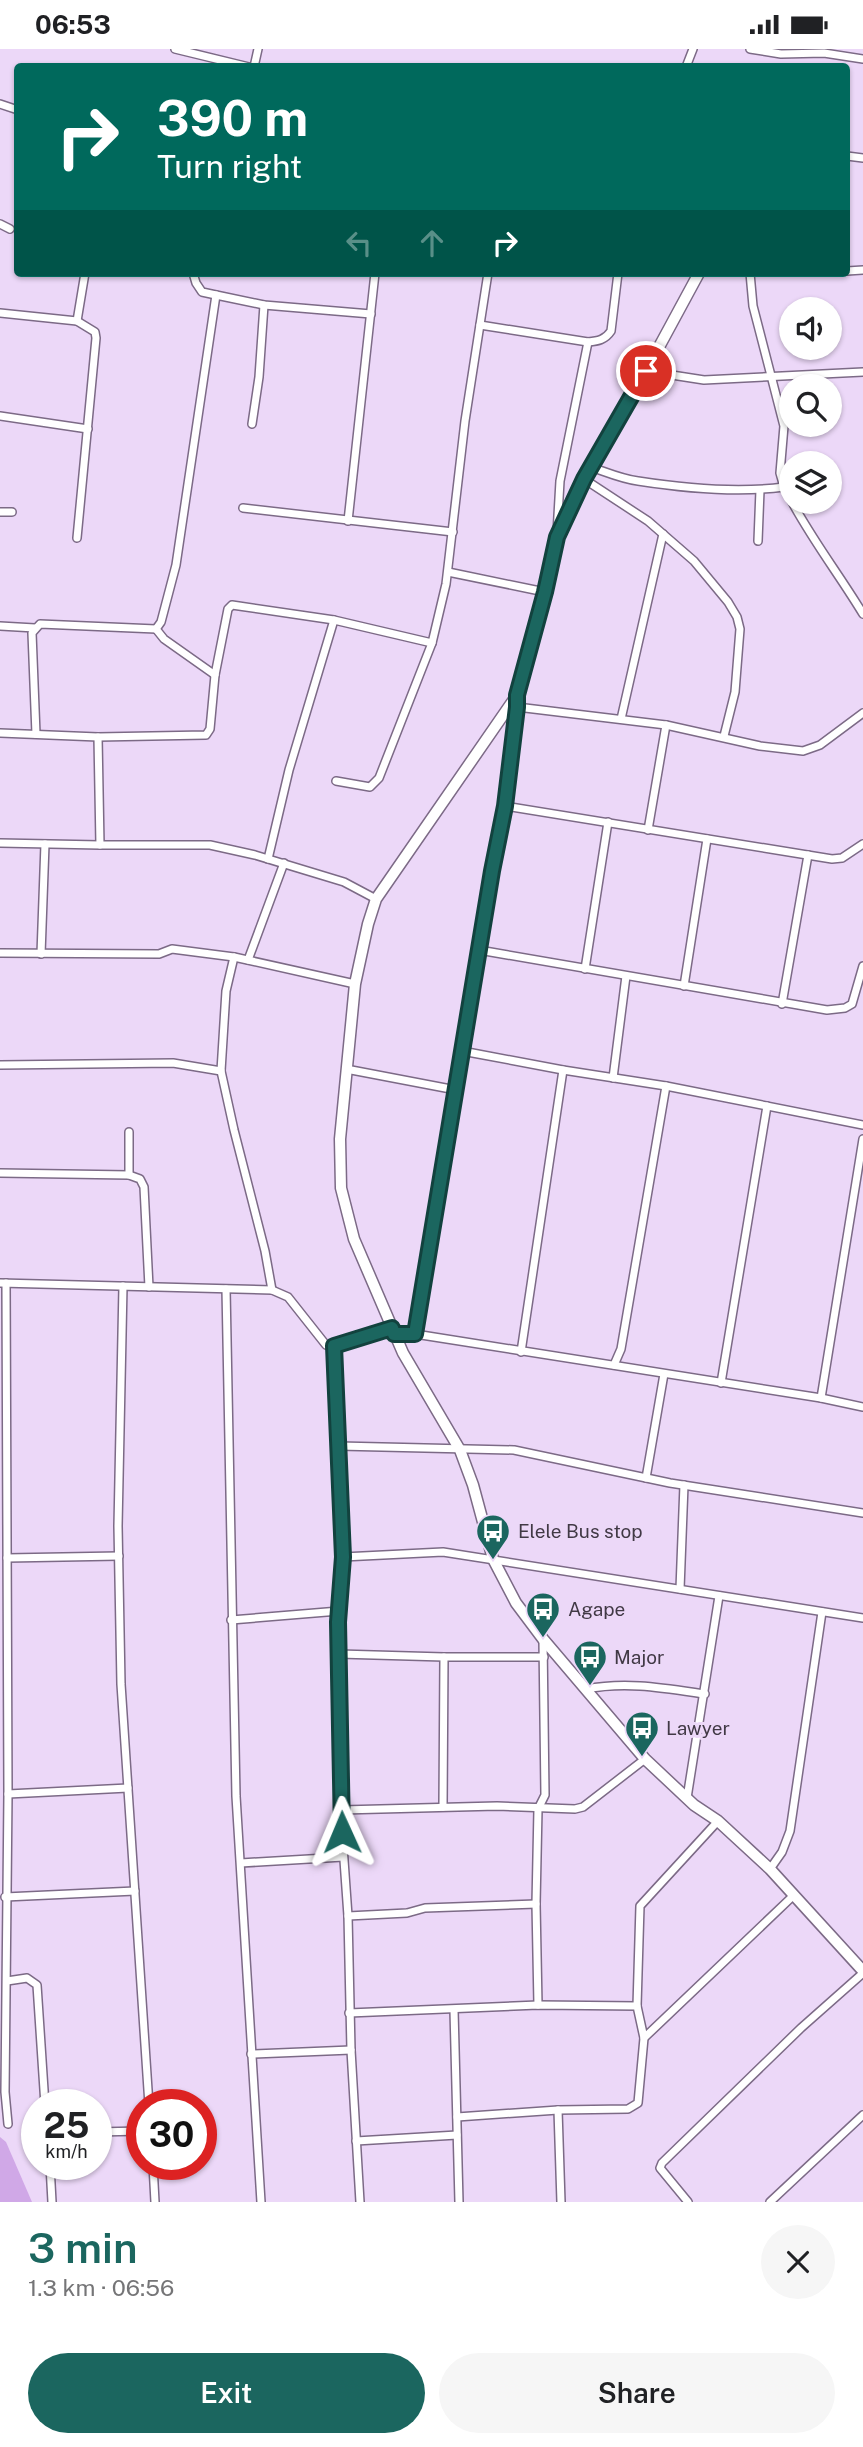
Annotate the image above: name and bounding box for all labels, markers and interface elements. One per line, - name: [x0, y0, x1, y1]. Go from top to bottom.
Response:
- text: 06:53: [35, 9, 111, 40]
- text: 390 m: [157, 89, 308, 147]
- icon: right: [42, 91, 133, 182]
- text: Turn right: [157, 148, 302, 185]
- icon: left: [340, 224, 378, 262]
- icon: ahead: [413, 224, 451, 262]
- icon: right: [486, 224, 524, 262]
- map controls: [779, 297, 842, 514]
- button: sound: [779, 297, 842, 360]
- pin: [616, 341, 676, 401]
- icon: arrive: [627, 352, 665, 390]
- button: search: [779, 374, 842, 437]
- button: layers: [779, 451, 842, 514]
- bus stop icon: Elele Bus stop: [474, 1512, 512, 1561]
- place label: Elele Bus stop: [518, 1520, 643, 1542]
- bus stop icon: Agape: [524, 1590, 562, 1639]
- place label: Agape: [568, 1598, 625, 1620]
- bus stop icon: Major: [571, 1638, 609, 1687]
- place label: Major: [614, 1646, 664, 1668]
- bus stop icon: Lawyer: [623, 1709, 661, 1758]
- place label: Lawyer: [666, 1717, 730, 1739]
- position arrow: [305, 1795, 379, 1869]
- speed limit sign: 30: [126, 2089, 217, 2180]
- text: 25: [44, 2105, 89, 2146]
- text: km/h: [45, 2141, 88, 2162]
- text: 3 min: [28, 2223, 138, 2272]
- button: close: [761, 2225, 835, 2299]
- text: 1.3 km · 06:56: [28, 2274, 174, 2301]
- button: Exit: [28, 2353, 425, 2433]
- button: Share: [439, 2353, 835, 2433]

